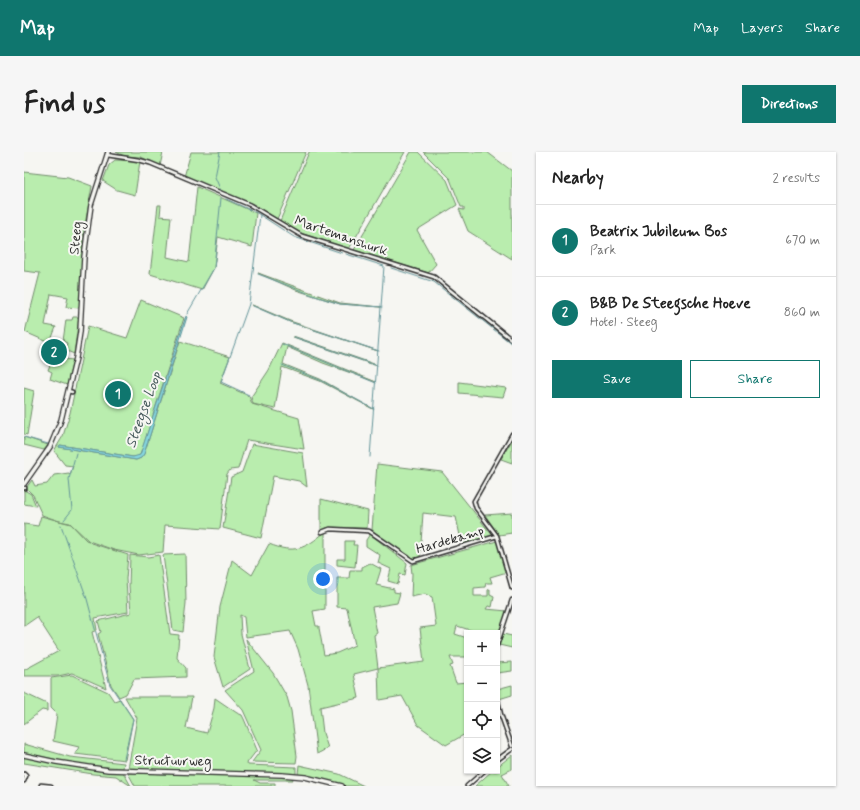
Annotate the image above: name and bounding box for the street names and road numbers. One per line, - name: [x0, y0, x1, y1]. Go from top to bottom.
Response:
- street label: Martemanshurk: [292, 212, 390, 260]
- street label: Steeg: [65, 220, 88, 256]
- street label: Hardekamp: [414, 522, 486, 558]
- street label: Structuurweg: [134, 751, 212, 772]

